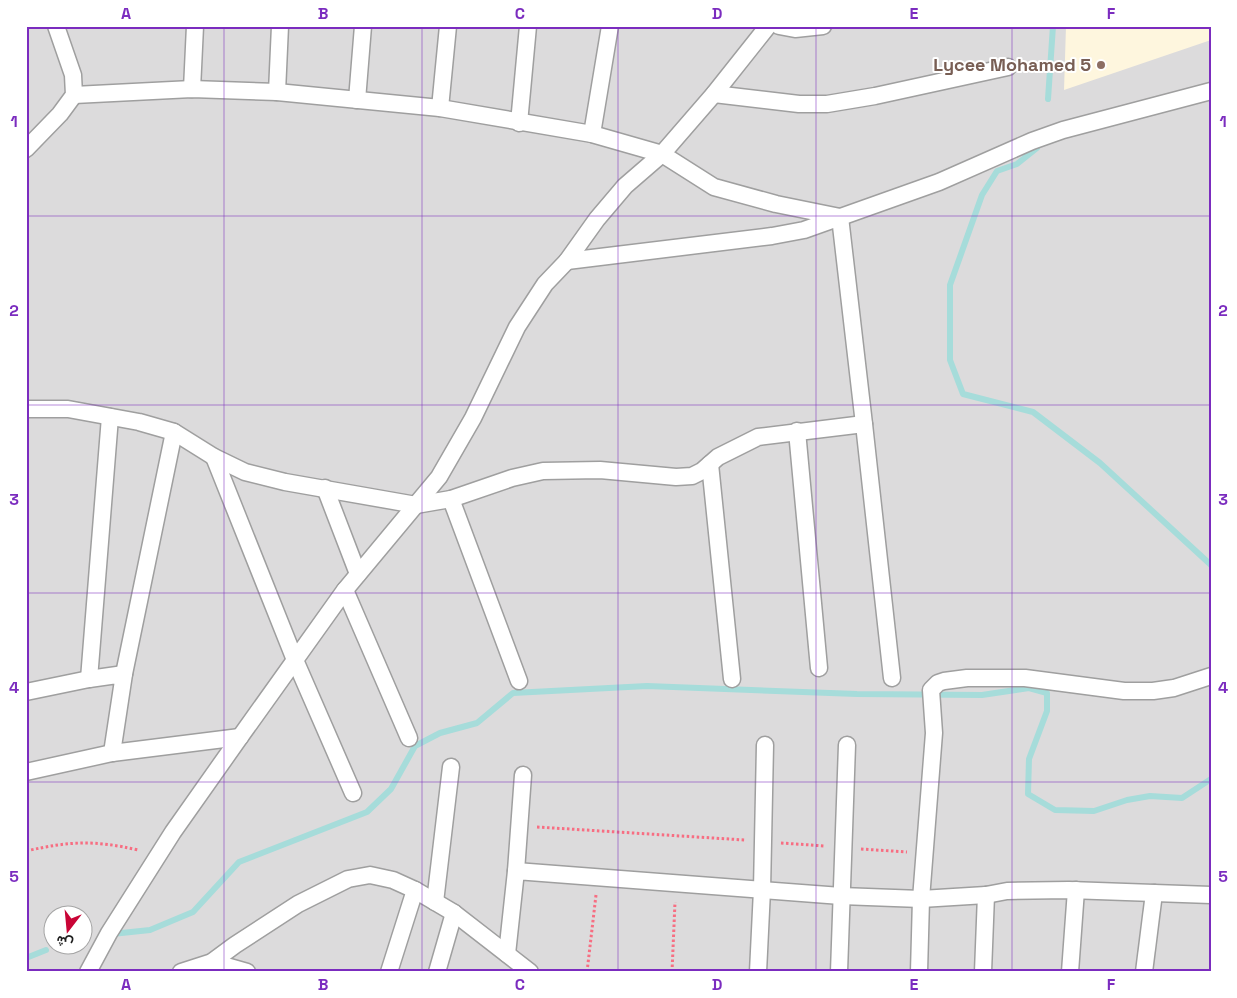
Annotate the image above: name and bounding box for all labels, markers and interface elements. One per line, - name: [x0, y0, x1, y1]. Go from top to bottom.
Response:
- text: A: [121, 3, 131, 24]
- text: B: [318, 3, 328, 24]
- text: C: [515, 3, 525, 24]
- text: D: [712, 3, 722, 24]
- text: E: [910, 3, 919, 24]
- text: F: [1107, 3, 1116, 24]
- place label: Lycee Mohamed 5: [933, 53, 1091, 76]
- marker: Lycee Mohamed 5: [1095, 59, 1107, 71]
- text: 1: [10, 111, 18, 132]
- text: 1: [1219, 111, 1227, 132]
- text: 2: [9, 300, 19, 321]
- text: 2: [1218, 300, 1228, 321]
- text: 3: [9, 489, 19, 510]
- text: 3: [1218, 489, 1228, 510]
- text: 4: [9, 677, 19, 698]
- text: 4: [1218, 677, 1228, 698]
- text: 5: [9, 866, 19, 887]
- text: 5: [1218, 866, 1228, 887]
- north arrow: [42, 906, 92, 956]
- text: ش: [54, 931, 75, 953]
- text: A: [121, 974, 131, 995]
- text: B: [318, 974, 328, 995]
- text: C: [515, 974, 525, 995]
- text: D: [712, 974, 722, 995]
- text: E: [910, 974, 919, 995]
- text: F: [1107, 974, 1116, 995]

